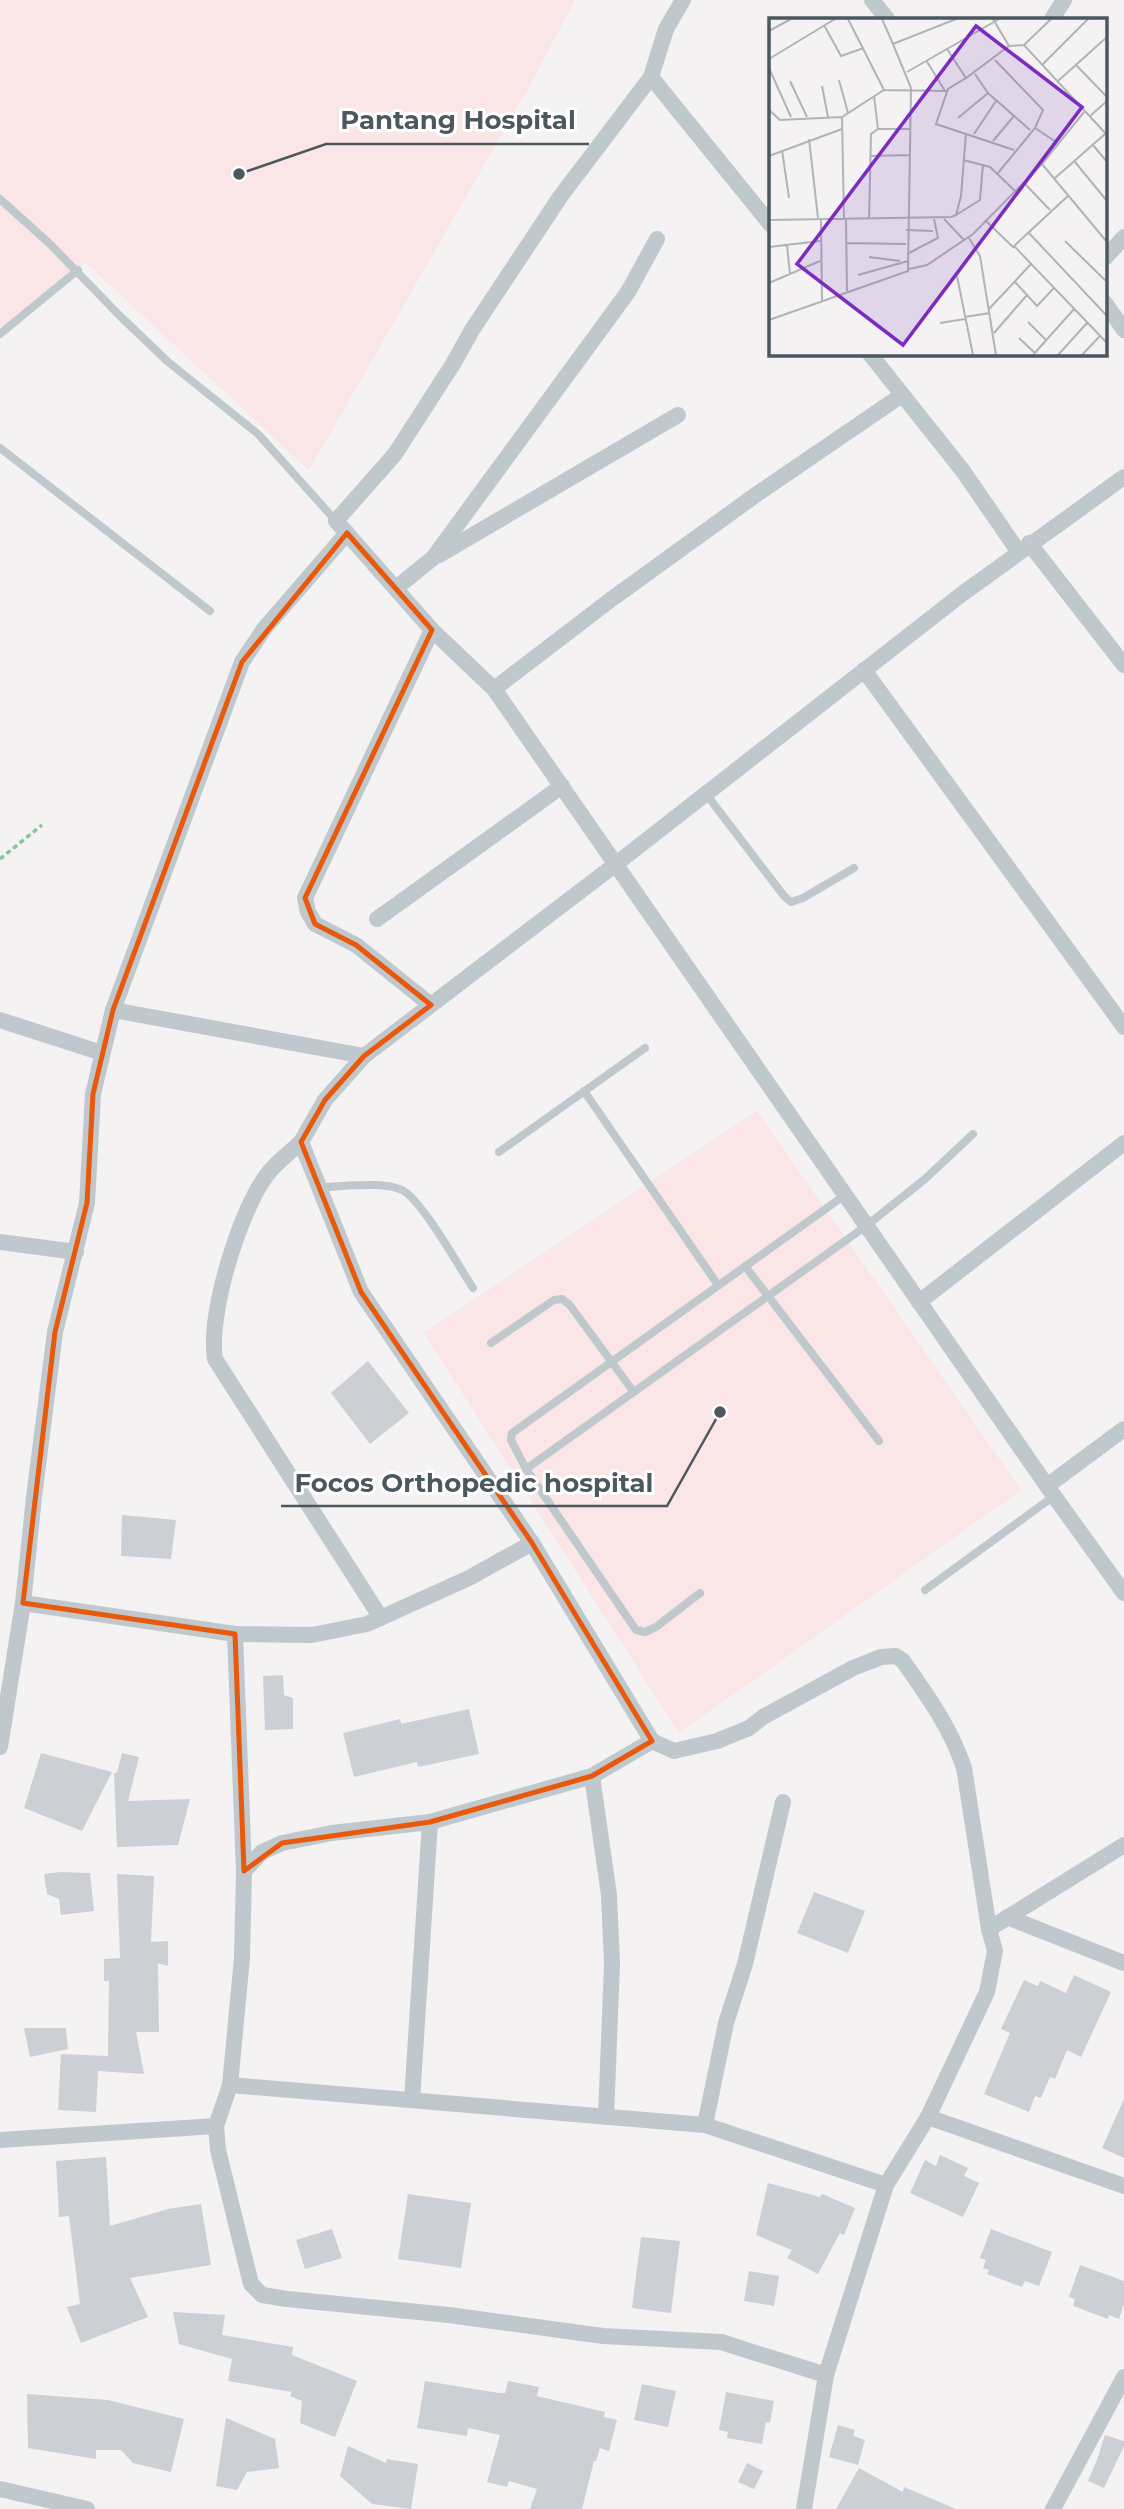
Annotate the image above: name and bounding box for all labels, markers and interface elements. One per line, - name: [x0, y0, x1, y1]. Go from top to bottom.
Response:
- inset map: [769, 18, 1106, 355]
- callout: Pantang Hospital: [326, 97, 589, 144]
- text: Pantang Hospital: [340, 104, 576, 136]
- callout: Focos Orthopedic hospital: [281, 1459, 667, 1506]
- text: Focos Orthopedic hospital: [295, 1467, 653, 1499]

